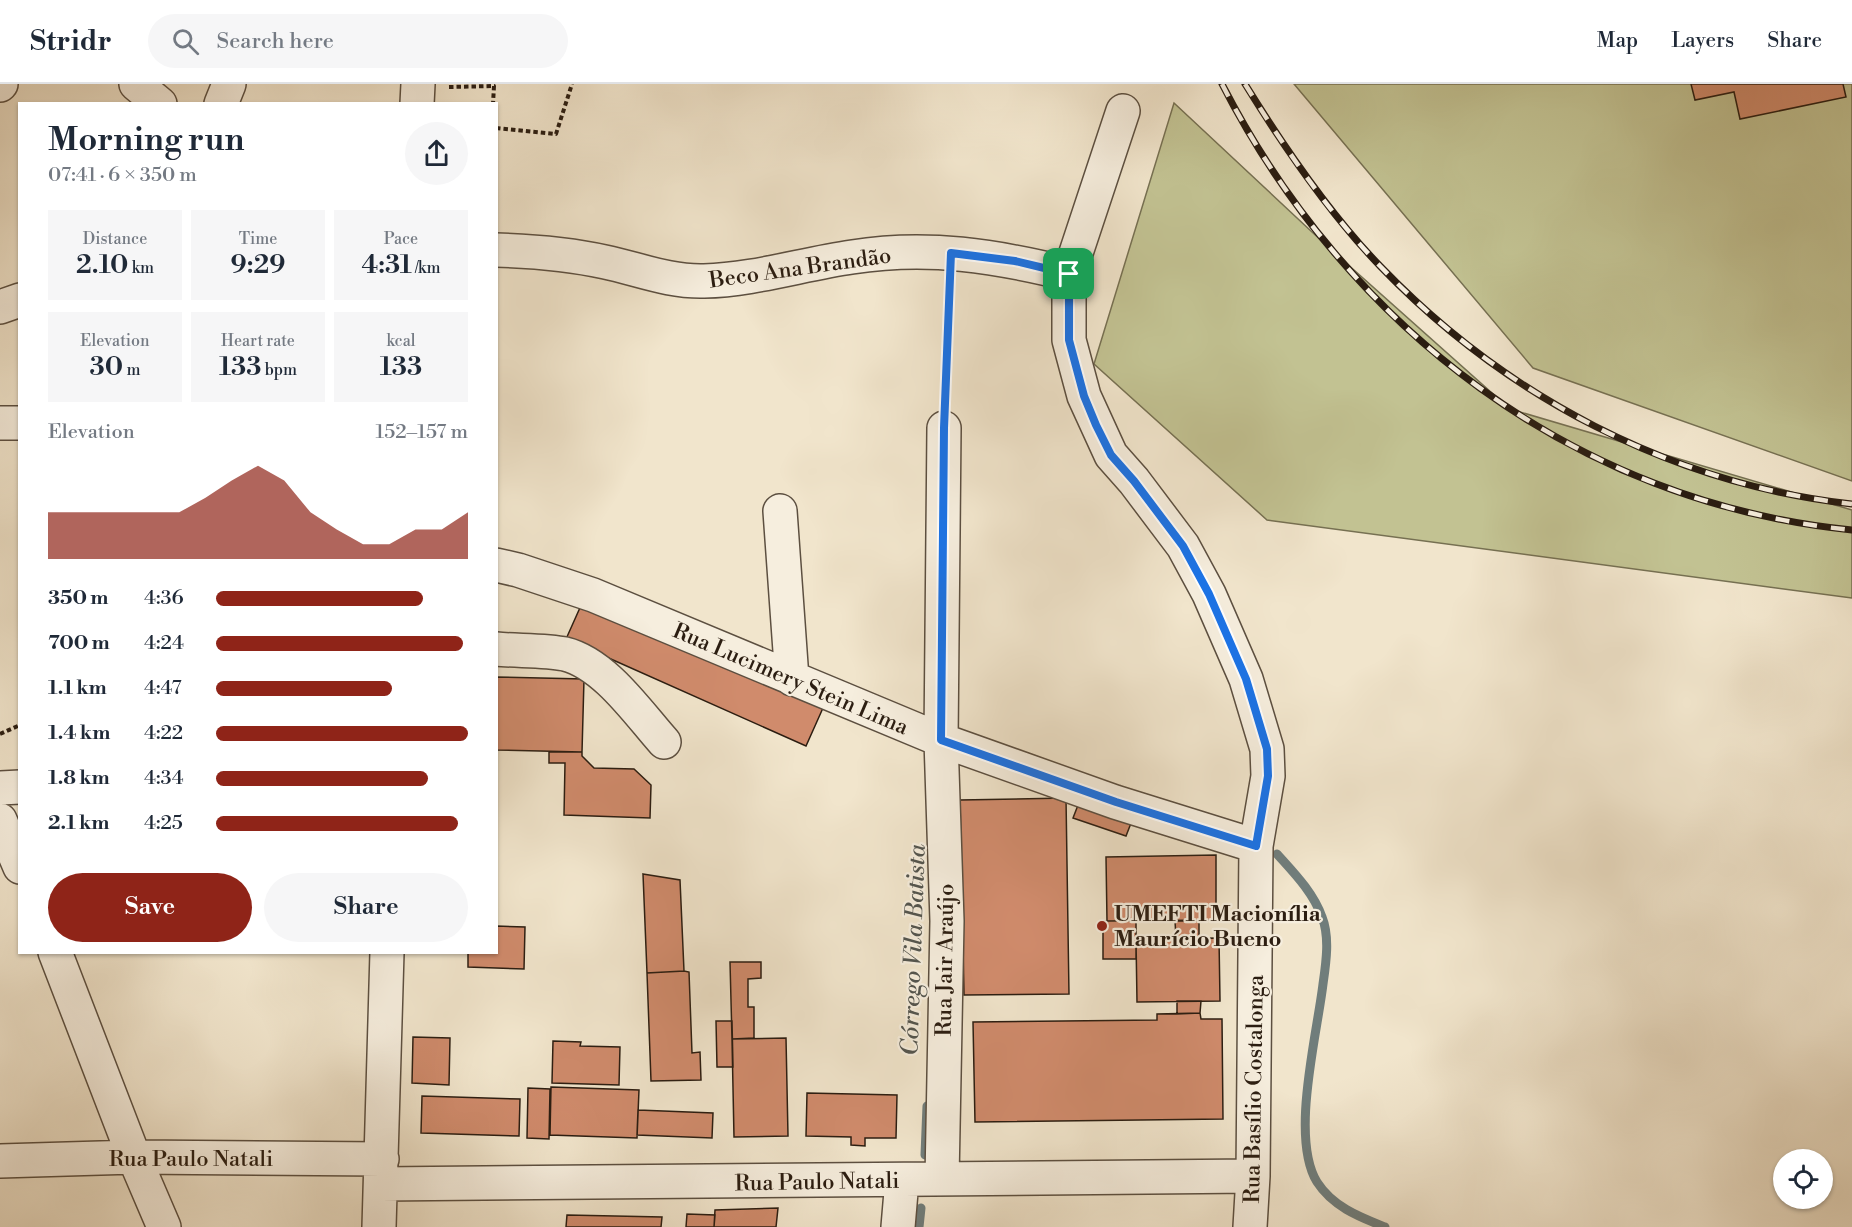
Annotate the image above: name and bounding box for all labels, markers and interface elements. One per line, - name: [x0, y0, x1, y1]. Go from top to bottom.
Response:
- search box: [148, 14, 568, 68]
- text: Stridr: [30, 24, 112, 59]
- icon: search: [169, 25, 202, 58]
- text: Search here: [217, 28, 334, 55]
- text: Map: [1597, 28, 1638, 54]
- text: Layers: [1671, 28, 1734, 54]
- text: Share: [1767, 28, 1822, 54]
- text: Morning run: [48, 120, 245, 161]
- button: share: [405, 122, 468, 185]
- text: 07:41 · 6 × 350 m: [48, 163, 197, 188]
- text: Distance: [83, 229, 147, 249]
- text: Time: [239, 229, 277, 249]
- text: Pace: [384, 229, 418, 249]
- street label: Beco Ana Brandão: [706, 242, 893, 295]
- pin: [1043, 248, 1094, 299]
- text: 2.10: [76, 249, 128, 281]
- text: 9:29: [231, 249, 285, 281]
- text: 4:31: [362, 249, 412, 281]
- icon: arrive: [1052, 257, 1085, 290]
- text: km: [128, 258, 154, 278]
- text: /km: [412, 258, 440, 278]
- text: Elevation: [80, 331, 150, 351]
- text: Heart rate: [221, 331, 295, 351]
- text: kcal: [386, 331, 416, 351]
- text: 30: [90, 351, 123, 383]
- text: 133: [219, 351, 261, 383]
- text: 133: [380, 351, 422, 383]
- text: m: [123, 360, 140, 380]
- text: bpm: [261, 360, 297, 380]
- text: Elevation: [48, 420, 135, 445]
- text: 152–157 m: [376, 420, 468, 445]
- text: 350 m: [48, 586, 108, 611]
- text: 4:36: [144, 586, 184, 611]
- street label: Rua Lucimery Stein Lima: [669, 617, 913, 742]
- text: 700 m: [48, 631, 110, 656]
- text: 4:24: [144, 631, 184, 656]
- text: 1.1 km: [48, 676, 107, 701]
- text: 4:47: [144, 676, 182, 701]
- text: 1.4 km: [48, 721, 110, 746]
- text: 4:22: [144, 721, 183, 746]
- text: 1.8 km: [48, 766, 110, 791]
- text: 4:34: [144, 766, 184, 791]
- text: 2.1 km: [48, 811, 110, 836]
- text: 4:25: [144, 811, 183, 836]
- water label: Córrego Vila Batista: [895, 843, 933, 1056]
- button: Save: [48, 873, 252, 942]
- button: Share: [264, 873, 468, 942]
- street label: Rua Jair Araújo: [931, 883, 960, 1037]
- place label: UMEFTI Macionília Maurício Bueno: [1114, 901, 1322, 953]
- marker: UMEFTI Macionília Maurício Bueno: [1095, 919, 1109, 933]
- street label: Rua Basílio Costalonga: [1239, 974, 1270, 1204]
- street label: Rua Paulo Natali: [109, 1146, 273, 1173]
- map controls: [1773, 1149, 1833, 1209]
- button: locate: [1773, 1149, 1833, 1209]
- street label: Rua Paulo Natali: [735, 1168, 900, 1197]

